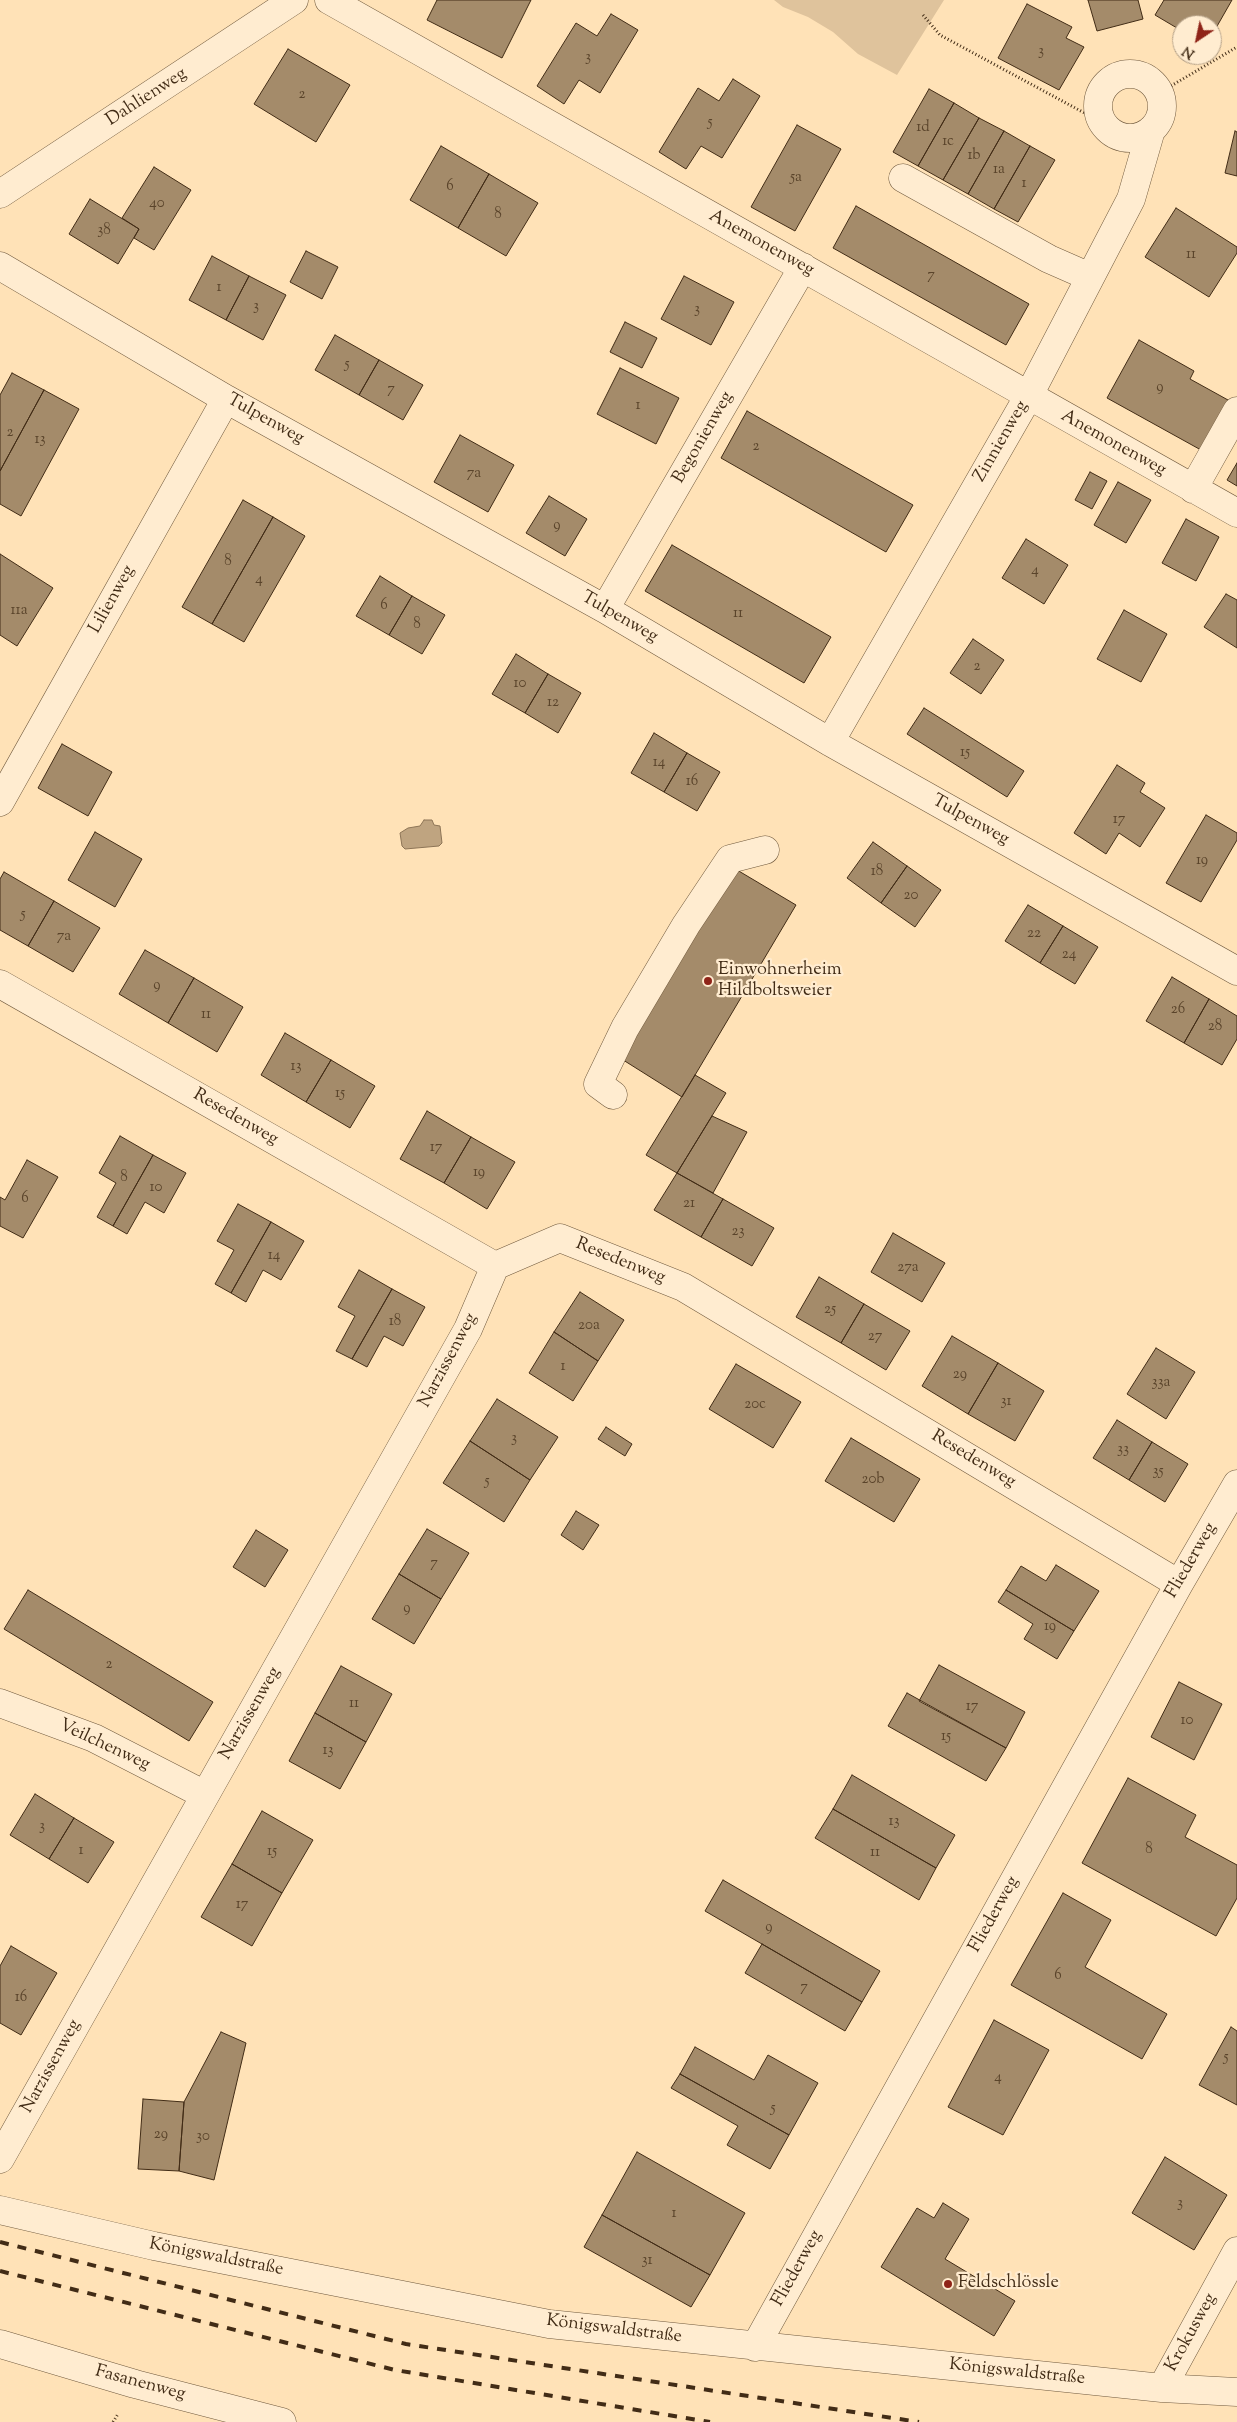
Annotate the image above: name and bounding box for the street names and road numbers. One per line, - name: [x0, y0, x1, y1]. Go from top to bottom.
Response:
- street label: Dahlienweg: [103, 64, 191, 132]
- street label: Anemonenweg: [705, 206, 817, 282]
- street label: Begonienweg: [669, 388, 739, 488]
- street label: Tulpenweg: [223, 390, 307, 450]
- street label: Zinnienweg: [970, 398, 1034, 486]
- street label: Anemonenweg: [1057, 406, 1169, 482]
- street label: Lilienweg: [85, 562, 141, 638]
- street label: Tulpenweg: [577, 587, 661, 649]
- street label: Tulpenweg: [928, 791, 1012, 851]
- street label: Resedenweg: [189, 1085, 281, 1151]
- street label: Resedenweg: [572, 1234, 668, 1290]
- street label: Narzissenweg: [415, 1310, 483, 1412]
- street label: Resedenweg: [927, 1426, 1019, 1494]
- street label: Fliederweg: [1162, 1519, 1222, 1603]
- street label: Narzissenweg: [216, 1664, 286, 1764]
- street label: Veilchenweg: [55, 1715, 153, 1777]
- street label: Fliederweg: [965, 1873, 1025, 1957]
- street label: Narzissenweg: [17, 2016, 87, 2118]
- street label: Fliederweg: [768, 2227, 828, 2311]
- street label: Königswaldstraße: [147, 2234, 285, 2282]
- street label: Krokusweg: [1162, 2290, 1222, 2376]
- street label: Königswaldstraße: [545, 2311, 683, 2349]
- street label: Königswaldstraße: [948, 2355, 1086, 2391]
- street label: Fasanenweg: [93, 2362, 187, 2406]

